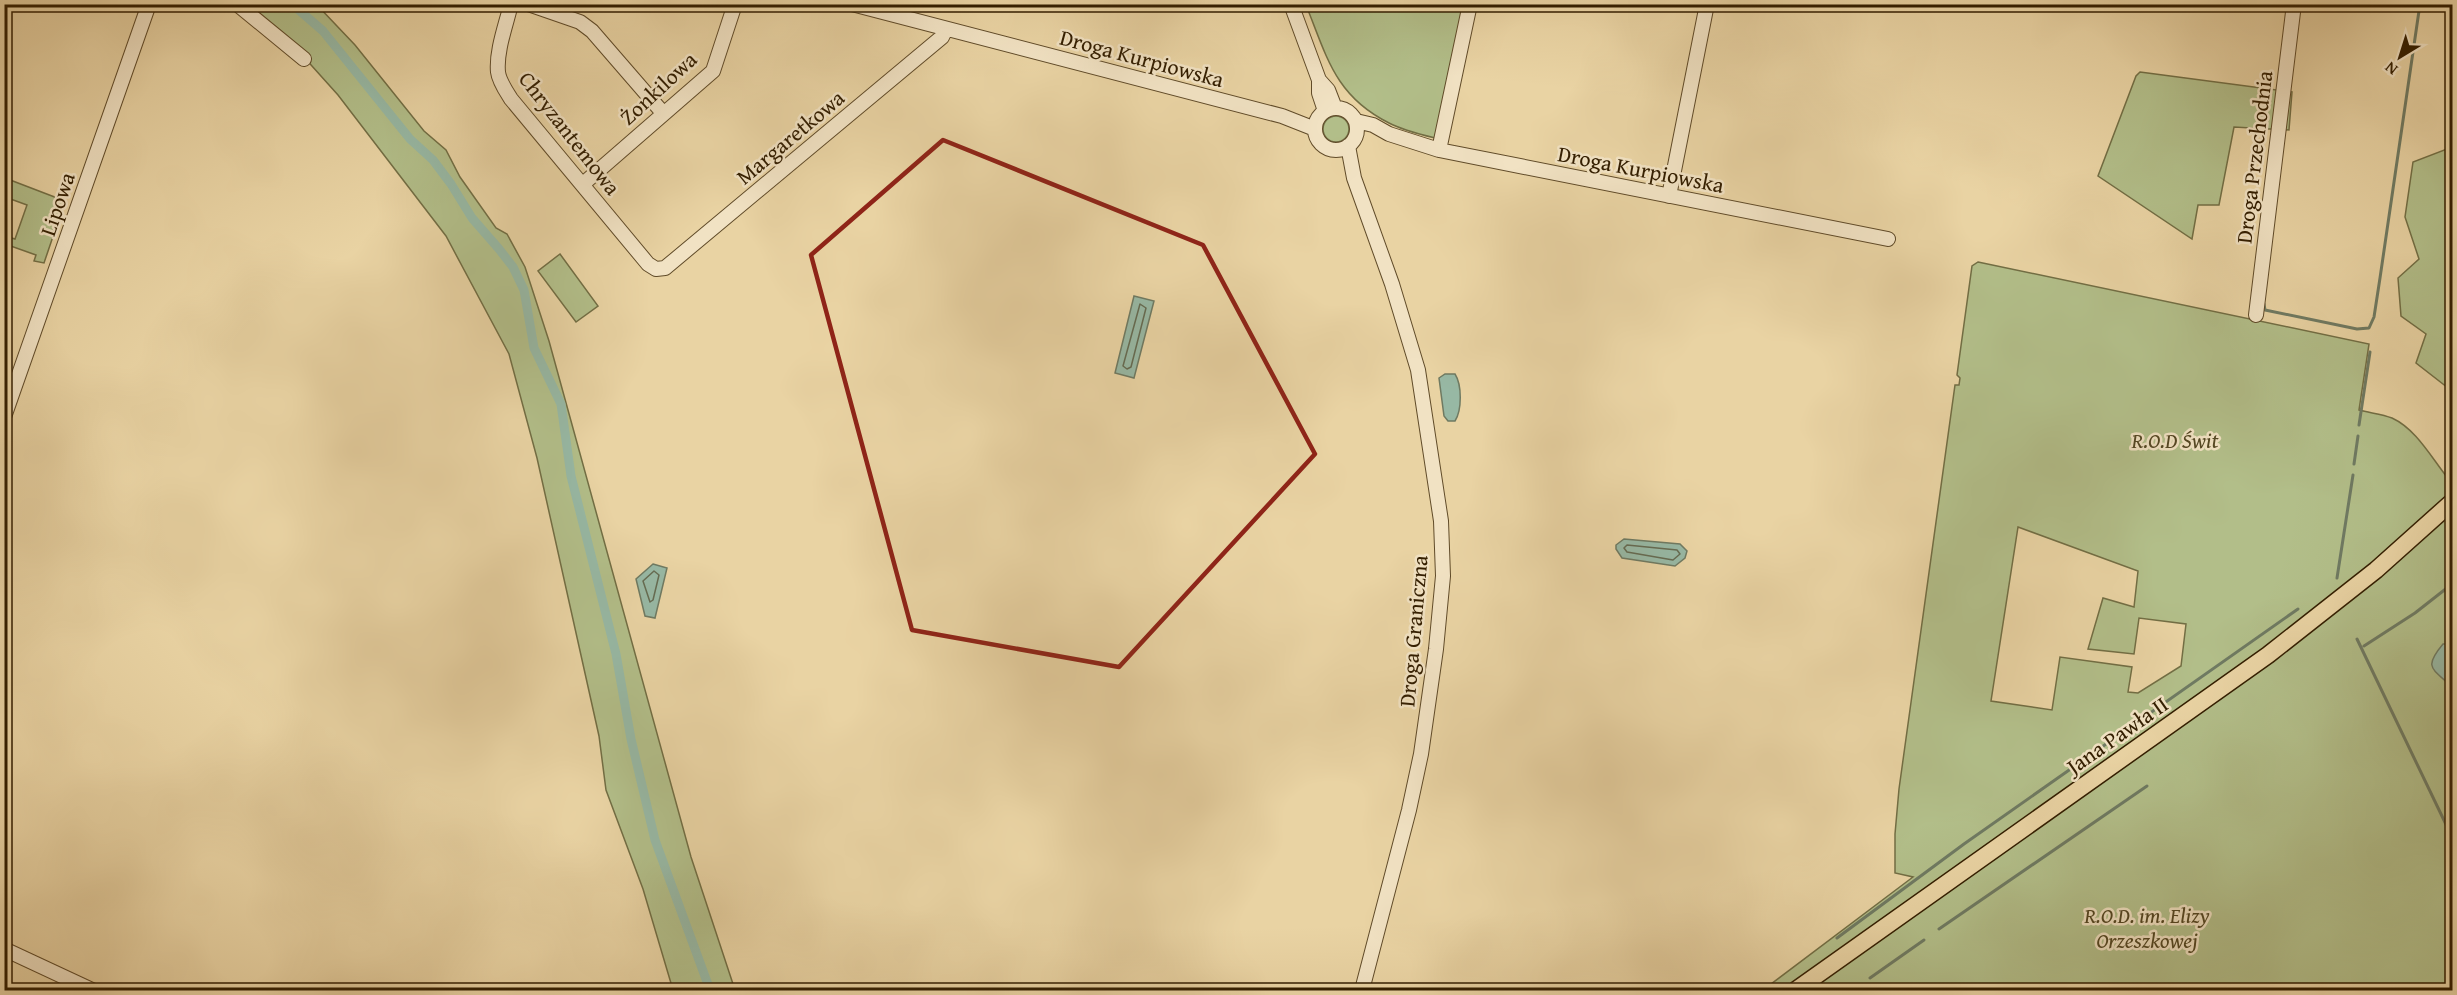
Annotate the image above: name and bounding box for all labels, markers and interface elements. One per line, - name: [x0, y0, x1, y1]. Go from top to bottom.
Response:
- street label: Droga Kurpiowska: [1057, 21, 1228, 95]
- north arrow: [2370, 27, 2430, 87]
- street label: Żonkilowa: [612, 43, 704, 132]
- text: N: [2379, 56, 2402, 82]
- street label: Chryzantemowa: [511, 64, 629, 202]
- street label: Droga Przechodnia: [2228, 68, 2281, 245]
- street label: Margaretkowa: [729, 82, 852, 192]
- street label: Droga Kurpiowska: [1555, 137, 1727, 201]
- street label: Lipowa: [31, 167, 83, 240]
- park label: R.O.D Świt: [2131, 424, 2219, 456]
- street label: Droga Graniczna: [1390, 553, 1436, 708]
- street label: Jana Pawła II: [2057, 688, 2174, 784]
- park label: R.O.D. im. Elizy Orzeszkowej: [2083, 899, 2210, 956]

